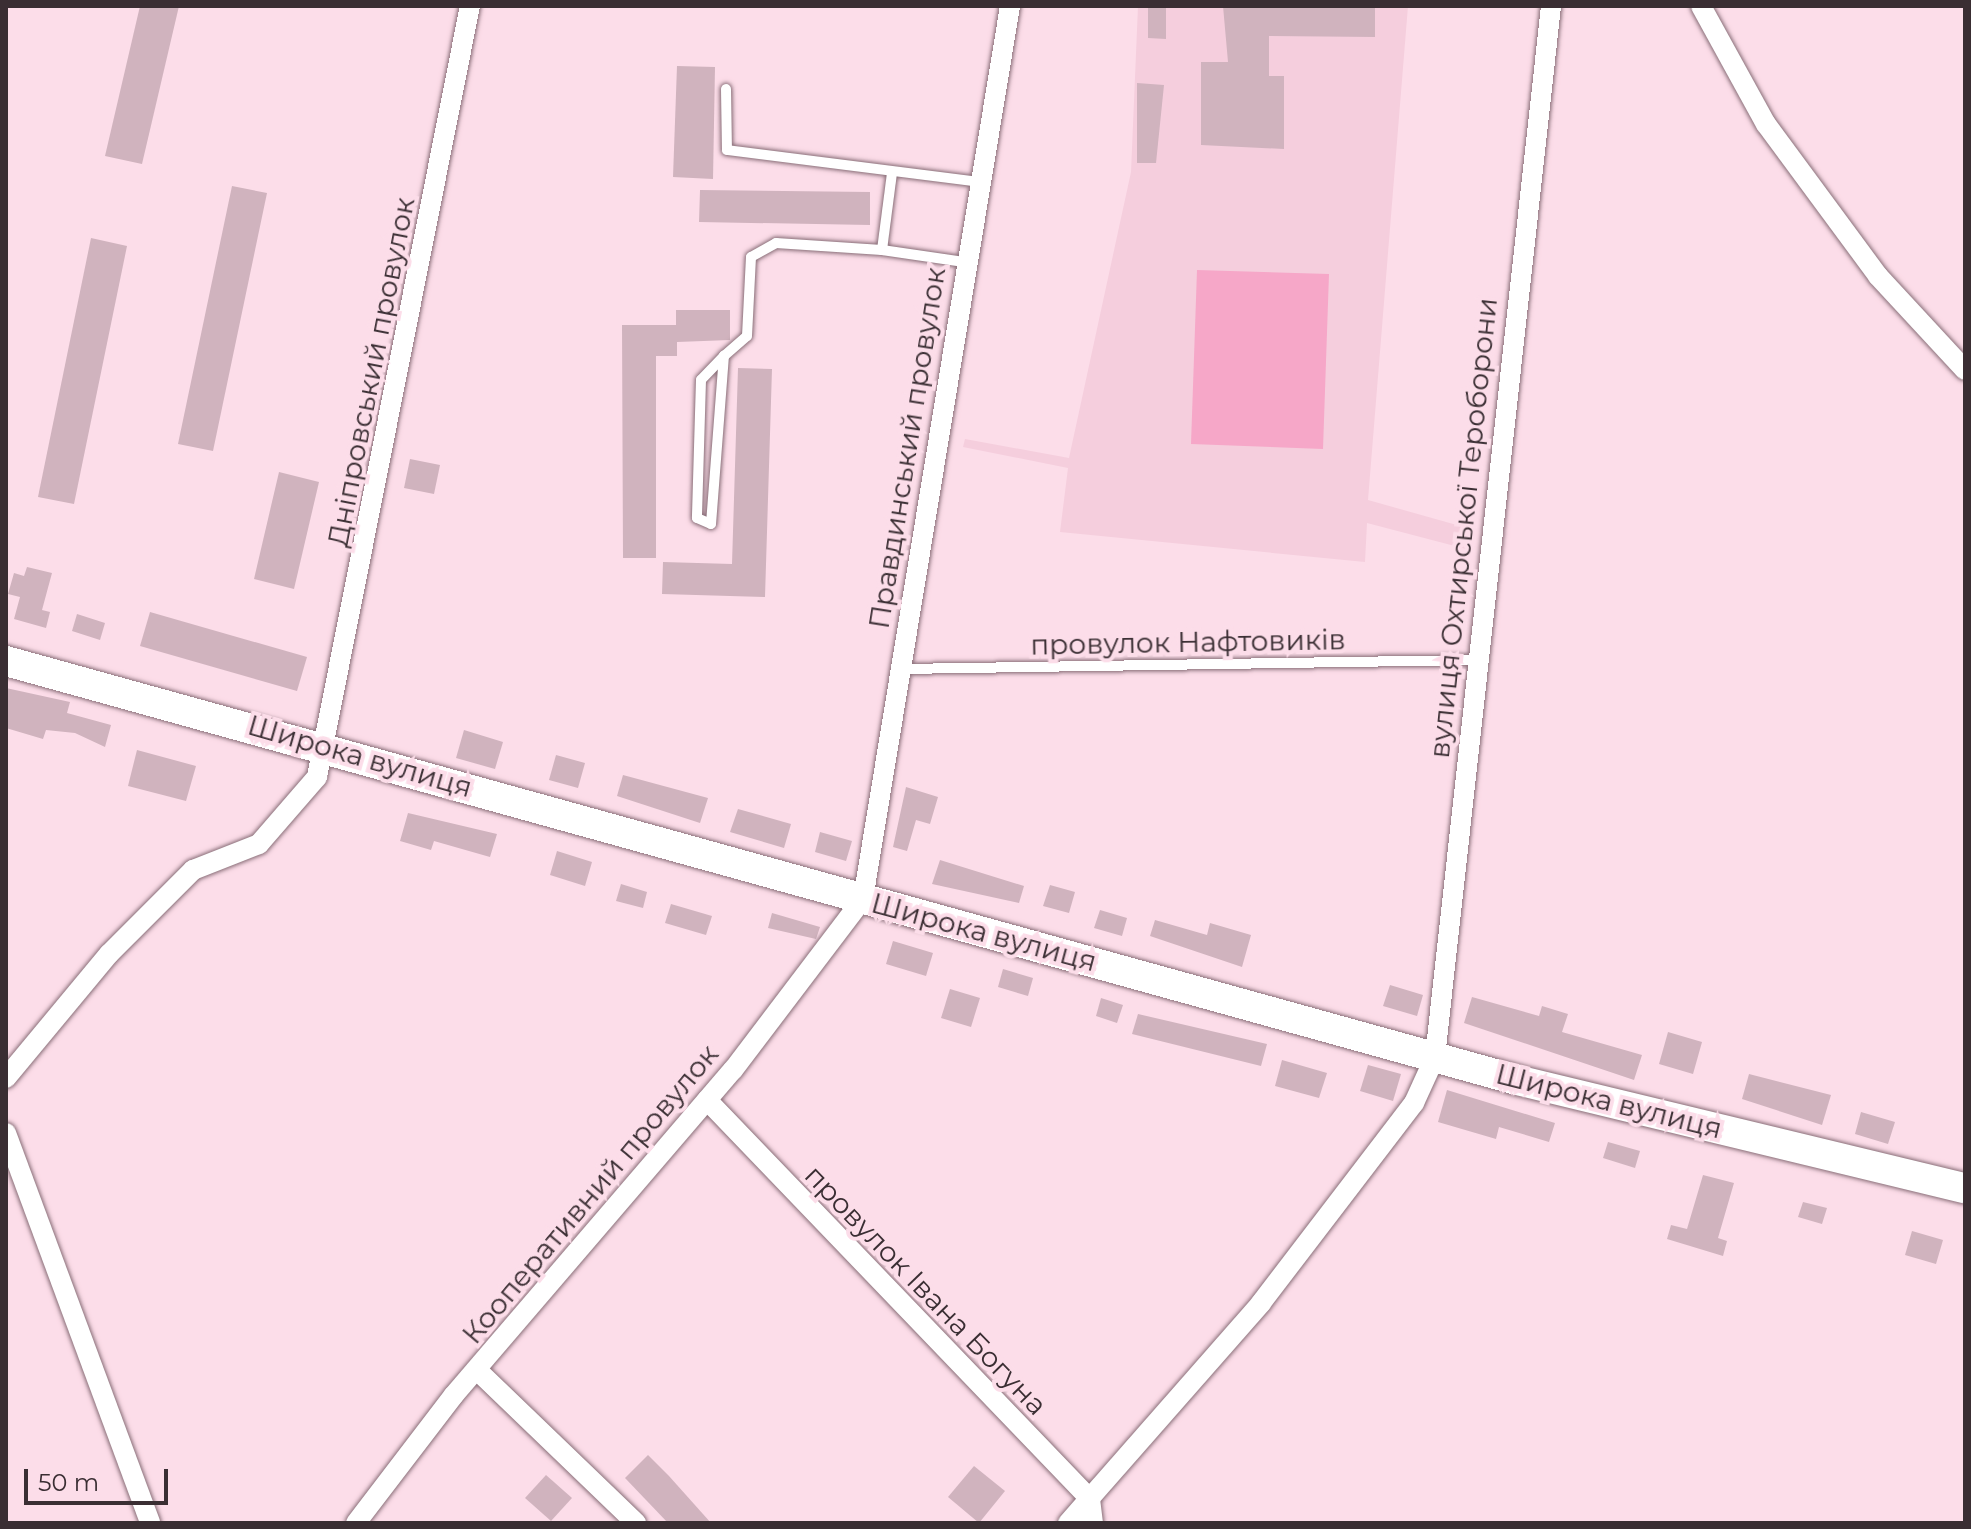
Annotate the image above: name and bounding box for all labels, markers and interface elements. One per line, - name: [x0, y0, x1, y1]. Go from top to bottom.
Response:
- street label: Дніпровський провулок: [321, 195, 421, 549]
- street label: Правдинський провулок: [862, 265, 952, 631]
- street label: вулиця Охтирської Тероборони: [1422, 296, 1504, 760]
- street label: провулок Нафтовиків: [1030, 622, 1346, 662]
- street label: Широка вулиця: [244, 708, 476, 804]
- street label: Широка вулиця: [868, 886, 1100, 978]
- street label: Кооперативний провулок: [455, 1038, 725, 1350]
- street label: Широка вулиця: [1493, 1057, 1725, 1145]
- street label: провулок Івана Богуна: [798, 1158, 1054, 1422]
- scale bar: [28, 1453, 172, 1503]
- text: 50 m: [38, 1468, 99, 1497]

